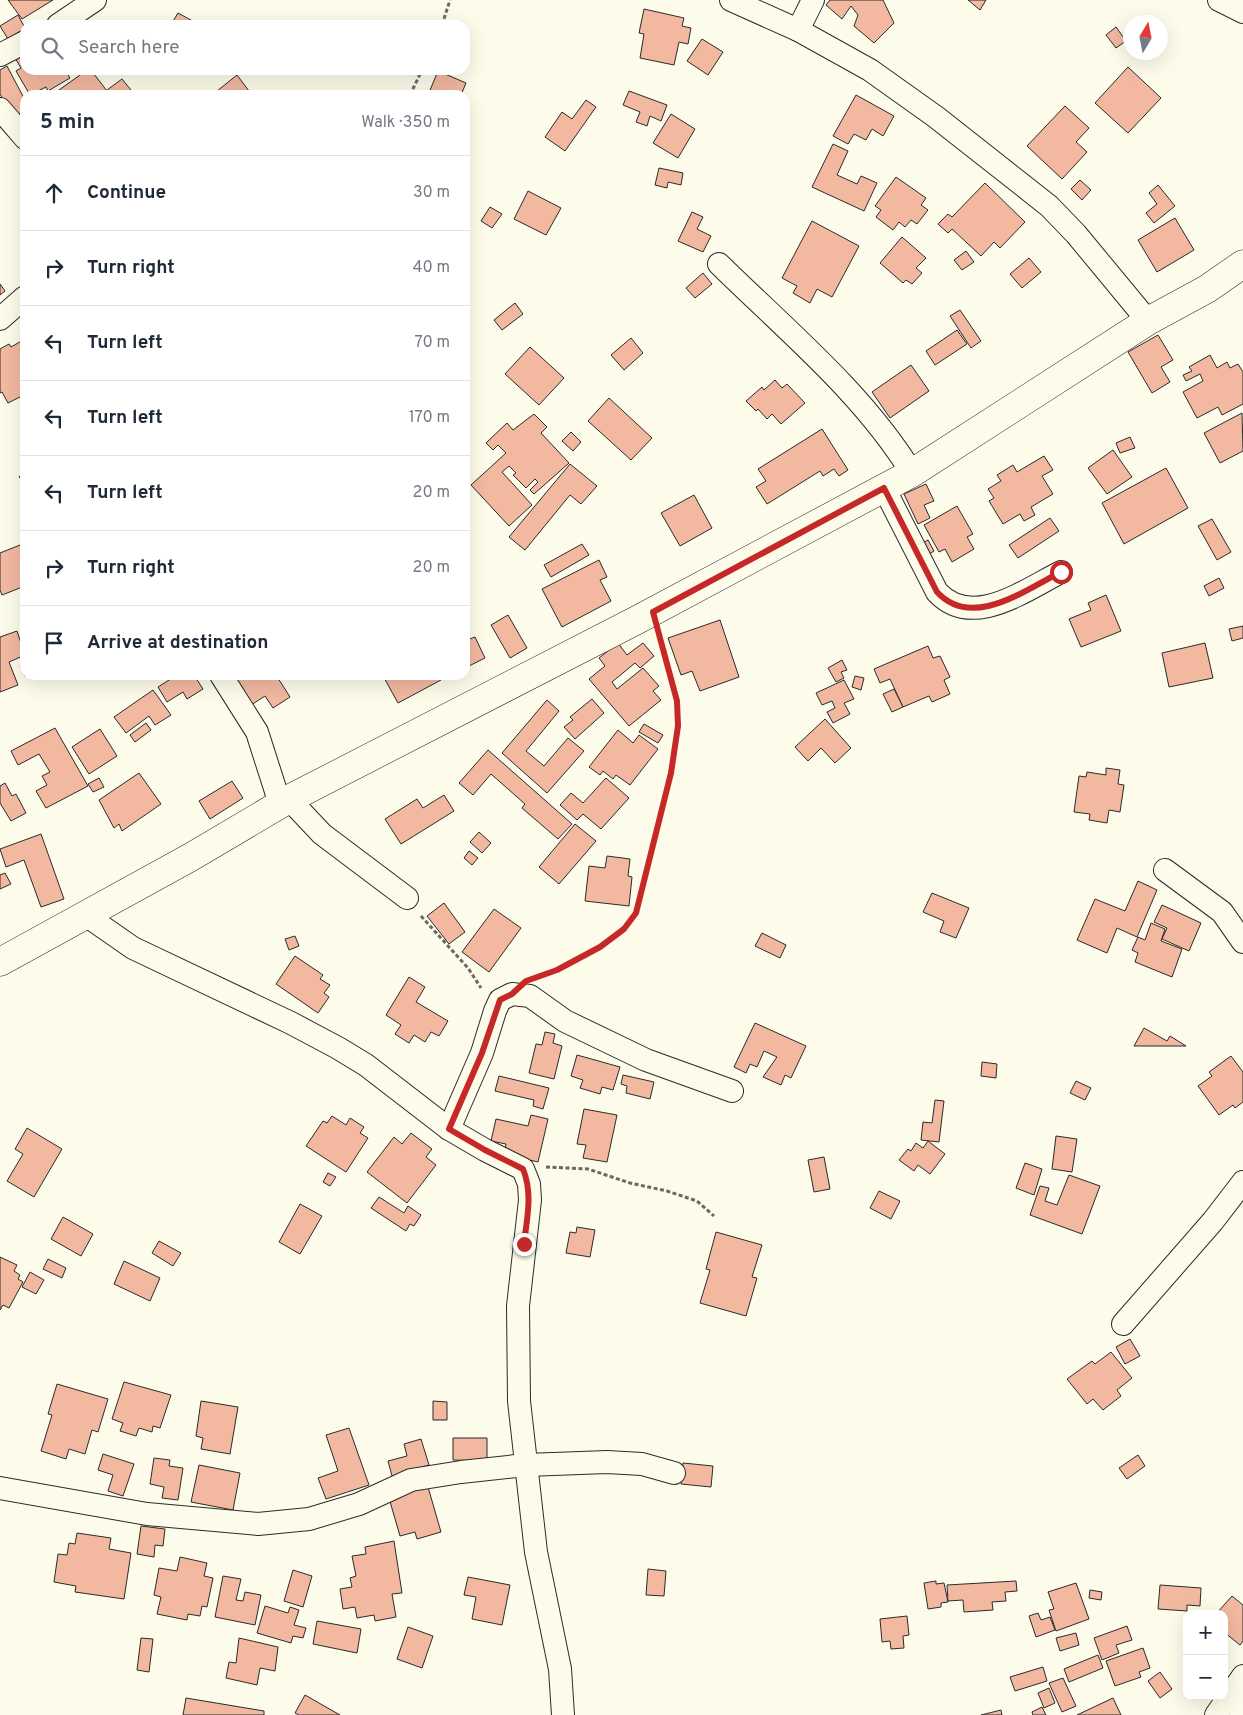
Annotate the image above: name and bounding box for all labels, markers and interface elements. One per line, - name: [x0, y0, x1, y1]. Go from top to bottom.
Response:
- north arrow: [1123, 15, 1168, 60]
- search box: [20, 20, 470, 75]
- icon: search: [38, 34, 66, 62]
- text: Search here: [78, 36, 180, 60]
- text: 5 min: [40, 109, 95, 136]
- text: Walk · 350 m: [361, 113, 450, 133]
- icon: ahead: [40, 179, 68, 207]
- text: Continue: [87, 181, 166, 205]
- text: 30 m: [413, 183, 450, 203]
- icon: right: [40, 254, 68, 282]
- text: Turn right: [87, 256, 175, 280]
- text: 40 m: [412, 258, 450, 278]
- icon: left: [40, 329, 68, 357]
- text: Turn left: [87, 331, 163, 355]
- text: 70 m: [415, 333, 450, 353]
- icon: left: [40, 404, 68, 432]
- text: Turn left: [87, 406, 163, 430]
- text: 170 m: [409, 408, 450, 428]
- icon: left: [40, 479, 68, 507]
- text: Turn left: [87, 481, 163, 505]
- text: 20 m: [413, 483, 450, 503]
- icon: right: [40, 554, 68, 582]
- text: Turn right: [87, 556, 175, 580]
- text: 20 m: [413, 558, 450, 578]
- route start: [1050, 561, 1073, 584]
- icon: arrive: [40, 629, 68, 657]
- text: Arrive at destination: [87, 631, 268, 655]
- route end: [513, 1233, 536, 1256]
- map controls: [1183, 1610, 1228, 1700]
- button: +: [1183, 1610, 1228, 1655]
- button: −: [1183, 1655, 1228, 1700]

